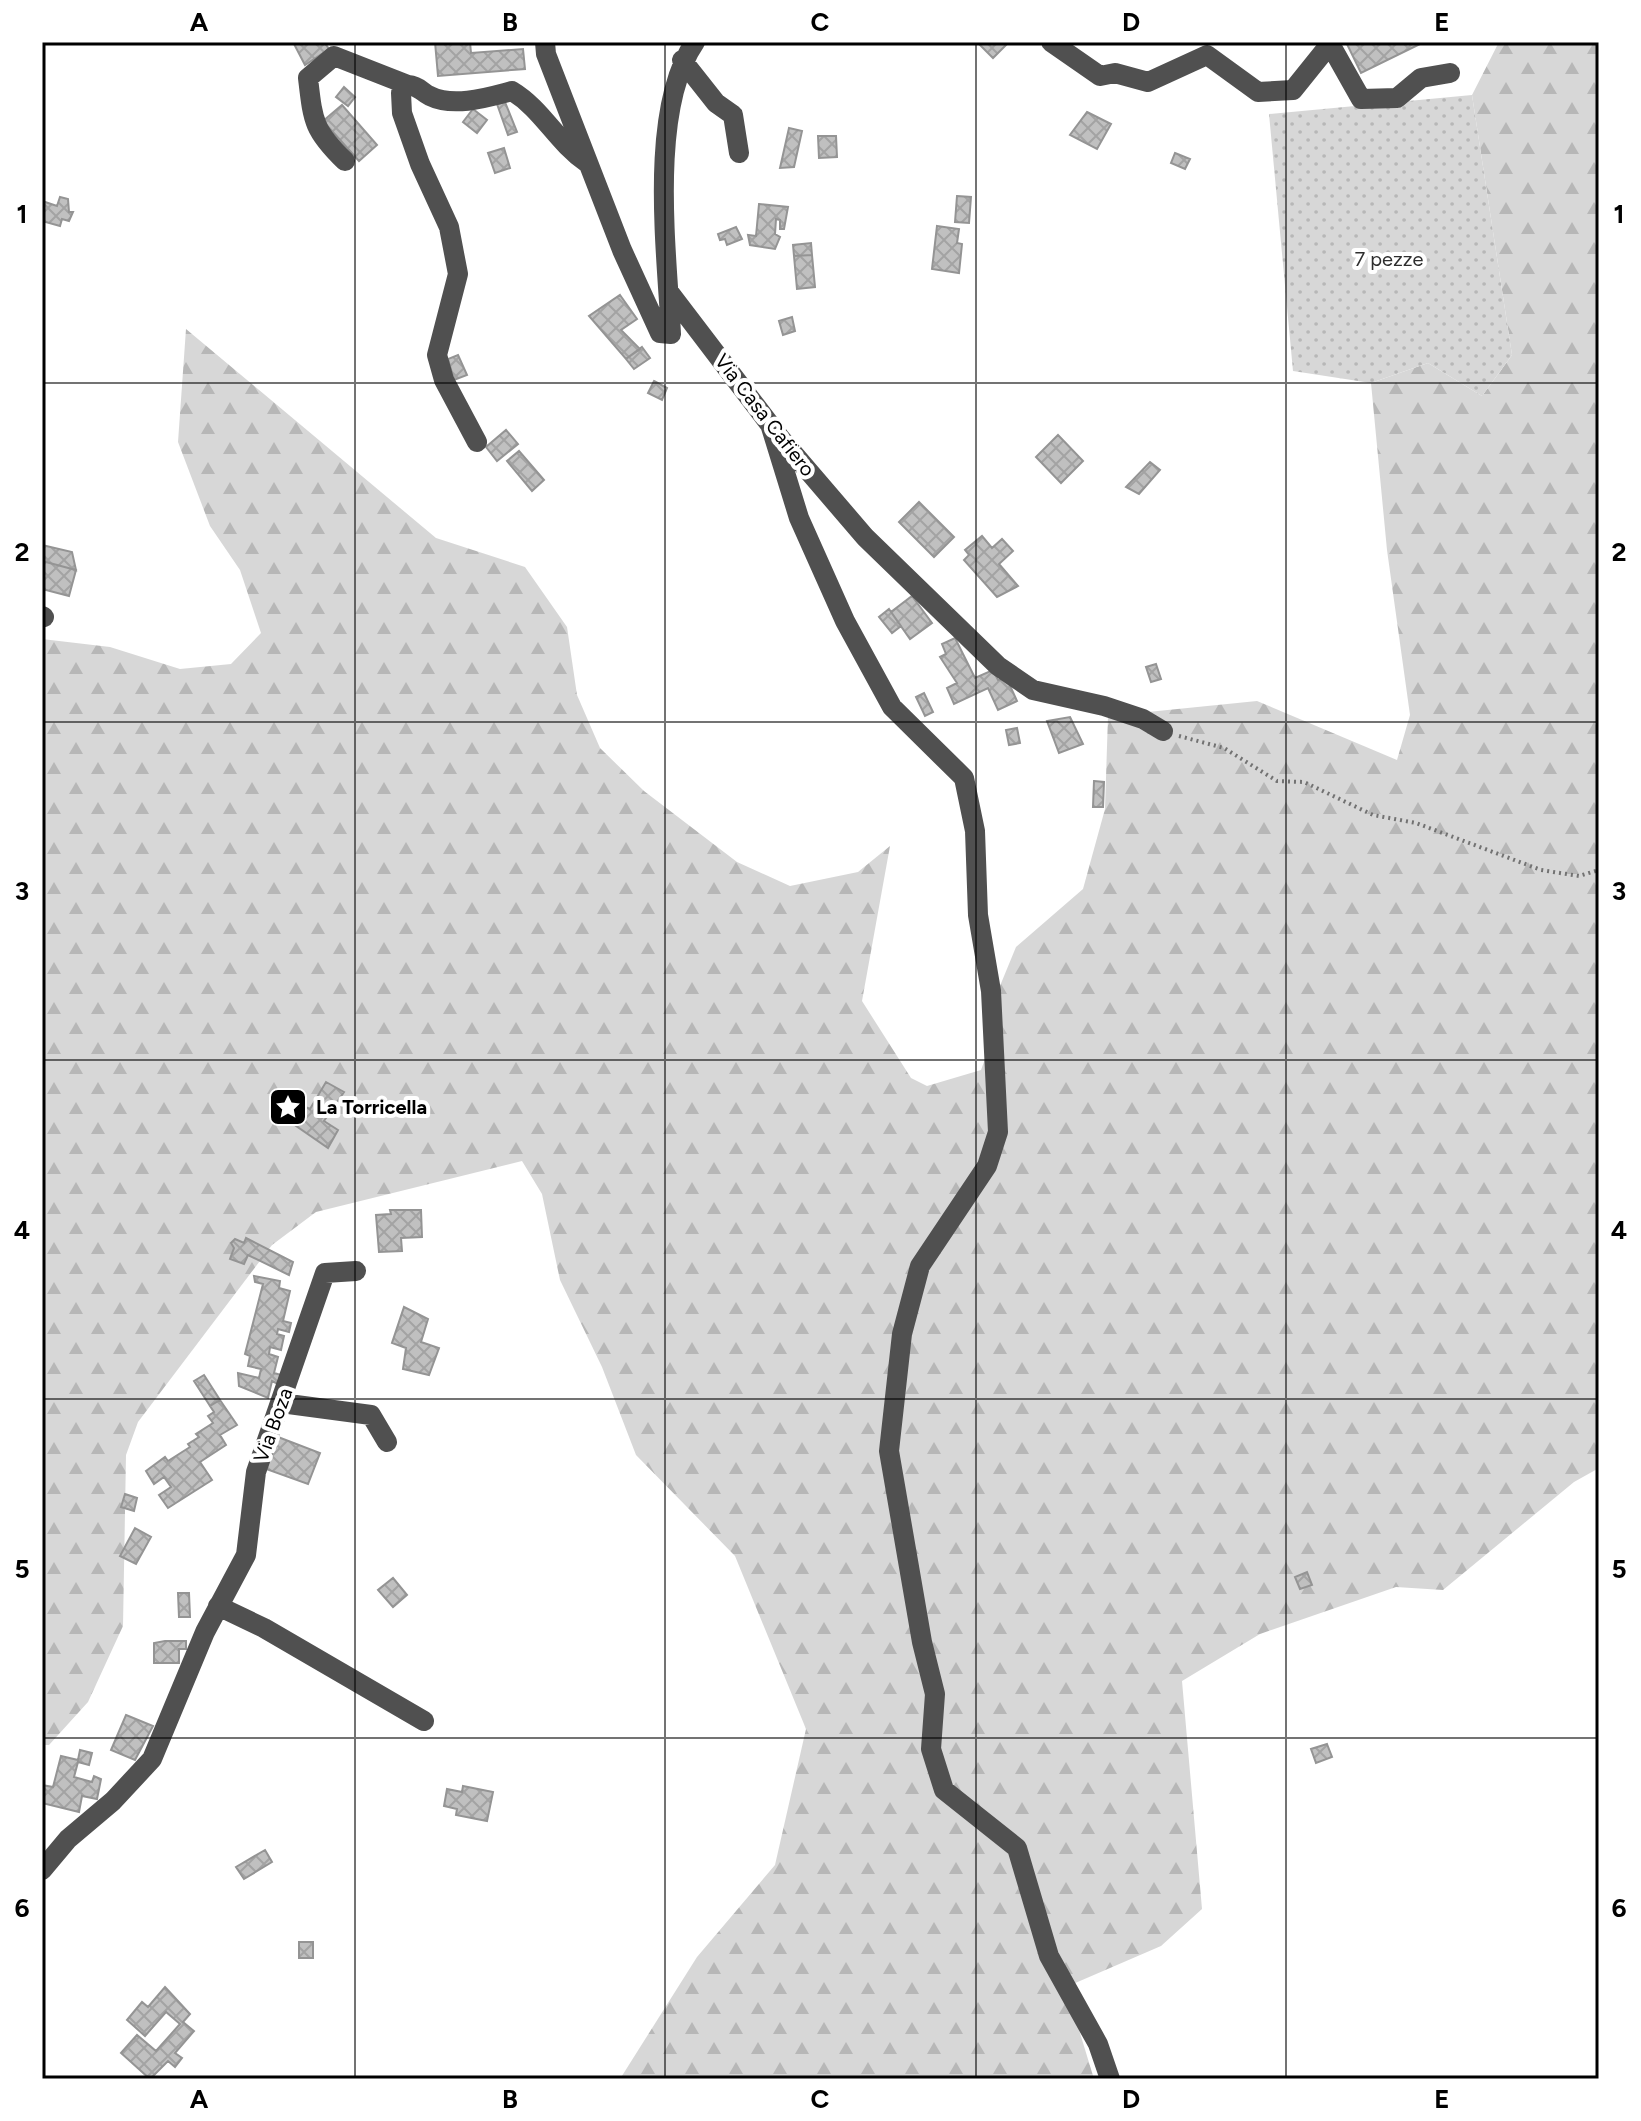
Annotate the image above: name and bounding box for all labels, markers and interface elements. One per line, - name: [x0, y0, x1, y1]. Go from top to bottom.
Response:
- text: A: [190, 6, 209, 38]
- text: B: [502, 6, 518, 38]
- text: C: [811, 6, 830, 38]
- text: D: [1122, 6, 1140, 38]
- text: E: [1434, 6, 1450, 38]
- text: 1: [17, 198, 27, 230]
- text: 1: [1614, 198, 1624, 230]
- park label: 7 pezze: [1355, 247, 1424, 271]
- street label: Via Casa Cafiero: [710, 349, 820, 481]
- text: 2: [14, 536, 30, 568]
- text: 2: [1611, 536, 1627, 568]
- text: 3: [15, 875, 29, 907]
- text: 3: [1612, 875, 1626, 907]
- place icon: La Torricella: [267, 1086, 309, 1128]
- place label: La Torricella: [316, 1095, 427, 1119]
- text: 4: [14, 1214, 30, 1246]
- text: 4: [1611, 1214, 1627, 1246]
- street label: Via Boza: [248, 1384, 298, 1466]
- text: 5: [14, 1553, 30, 1585]
- text: 5: [1611, 1553, 1627, 1585]
- text: 6: [14, 1892, 30, 1924]
- text: 6: [1611, 1892, 1627, 1924]
- text: A: [190, 2083, 209, 2115]
- text: B: [502, 2083, 518, 2115]
- text: C: [811, 2083, 830, 2115]
- text: D: [1122, 2083, 1140, 2115]
- text: E: [1434, 2083, 1450, 2115]

